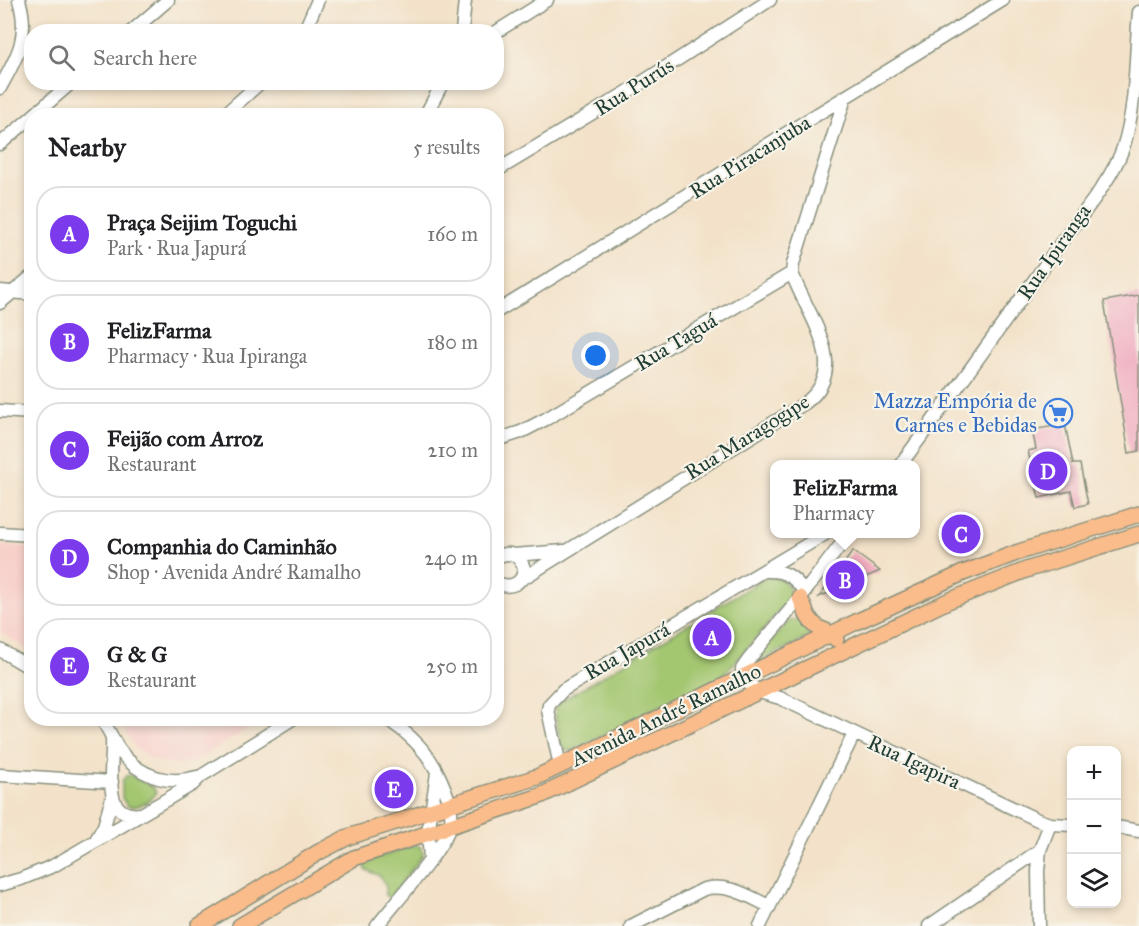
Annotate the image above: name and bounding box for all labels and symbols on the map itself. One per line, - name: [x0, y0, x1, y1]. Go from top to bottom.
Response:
- street label: Rua Purús: [589, 52, 679, 122]
- street label: Rua Piracanjuba: [685, 109, 816, 205]
- street label: Rua Ipiranga: [1012, 199, 1097, 305]
- street label: Rua Taguá: [630, 307, 722, 377]
- your location: [581, 341, 610, 370]
- street label: Rua Maragogipe: [680, 388, 814, 486]
- place label: Mazza Empória de Carnes e Bebidas: [873, 388, 1037, 438]
- supermarket icon: Mazza Empória de Carnes e Bebidas: [1042, 397, 1074, 429]
- pin: D: [1028, 448, 1068, 494]
- pin: C: [942, 512, 980, 556]
- pin: B: [826, 558, 864, 602]
- pin: A: [692, 614, 732, 660]
- street label: Rua Japurá: [580, 616, 675, 686]
- street label: Avenida André Ramalho: [566, 658, 765, 773]
- street label: Rua Igapira: [863, 729, 965, 795]
- pin: E: [374, 766, 414, 812]

